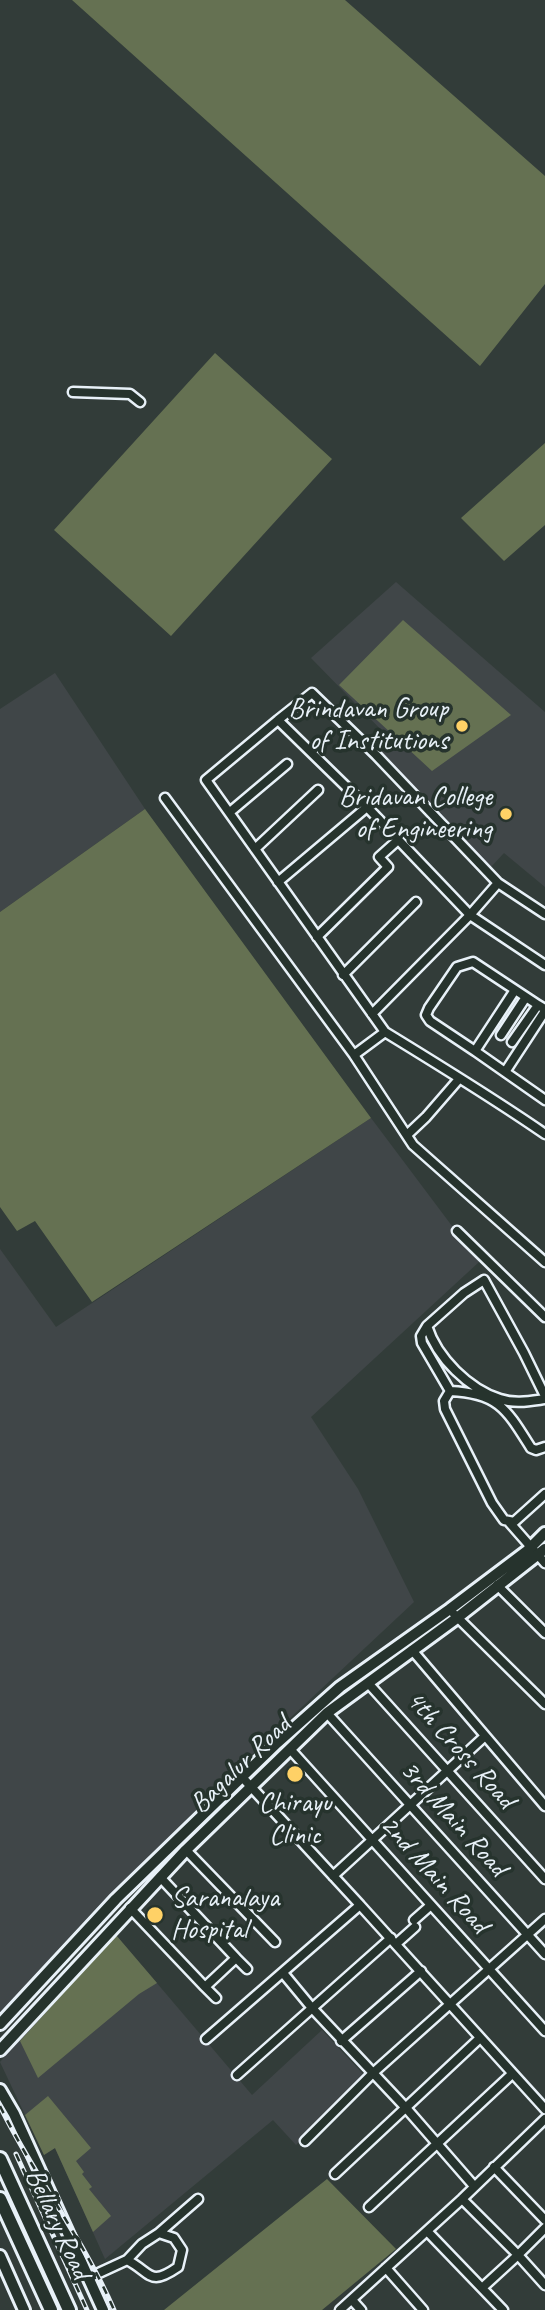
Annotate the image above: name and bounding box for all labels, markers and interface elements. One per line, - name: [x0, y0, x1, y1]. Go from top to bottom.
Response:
- place label: Brindavan Group of Institutions: [288, 693, 448, 759]
- marker: Brindavan Group of Institutions: [454, 718, 470, 734]
- place label: Bridavan College of Engineering: [339, 781, 492, 847]
- marker: Bridavan College of Engineering: [498, 806, 514, 822]
- street label: 4th Cross Road: [398, 1684, 522, 1816]
- street label: Bagalur Road: [184, 1709, 298, 1821]
- street label: 3rd Main Road: [392, 1754, 514, 1884]
- marker: Chirayu Clinic: [285, 1764, 305, 1784]
- place label: Chirayu Clinic: [259, 1787, 331, 1853]
- street label: 2nd Main Road: [372, 1809, 496, 1941]
- place label: Saranalaya Hospital: [171, 1882, 279, 1948]
- marker: Saranalaya Hospital: [145, 1905, 165, 1925]
- street label: Bellary Road: [17, 2163, 97, 2285]

